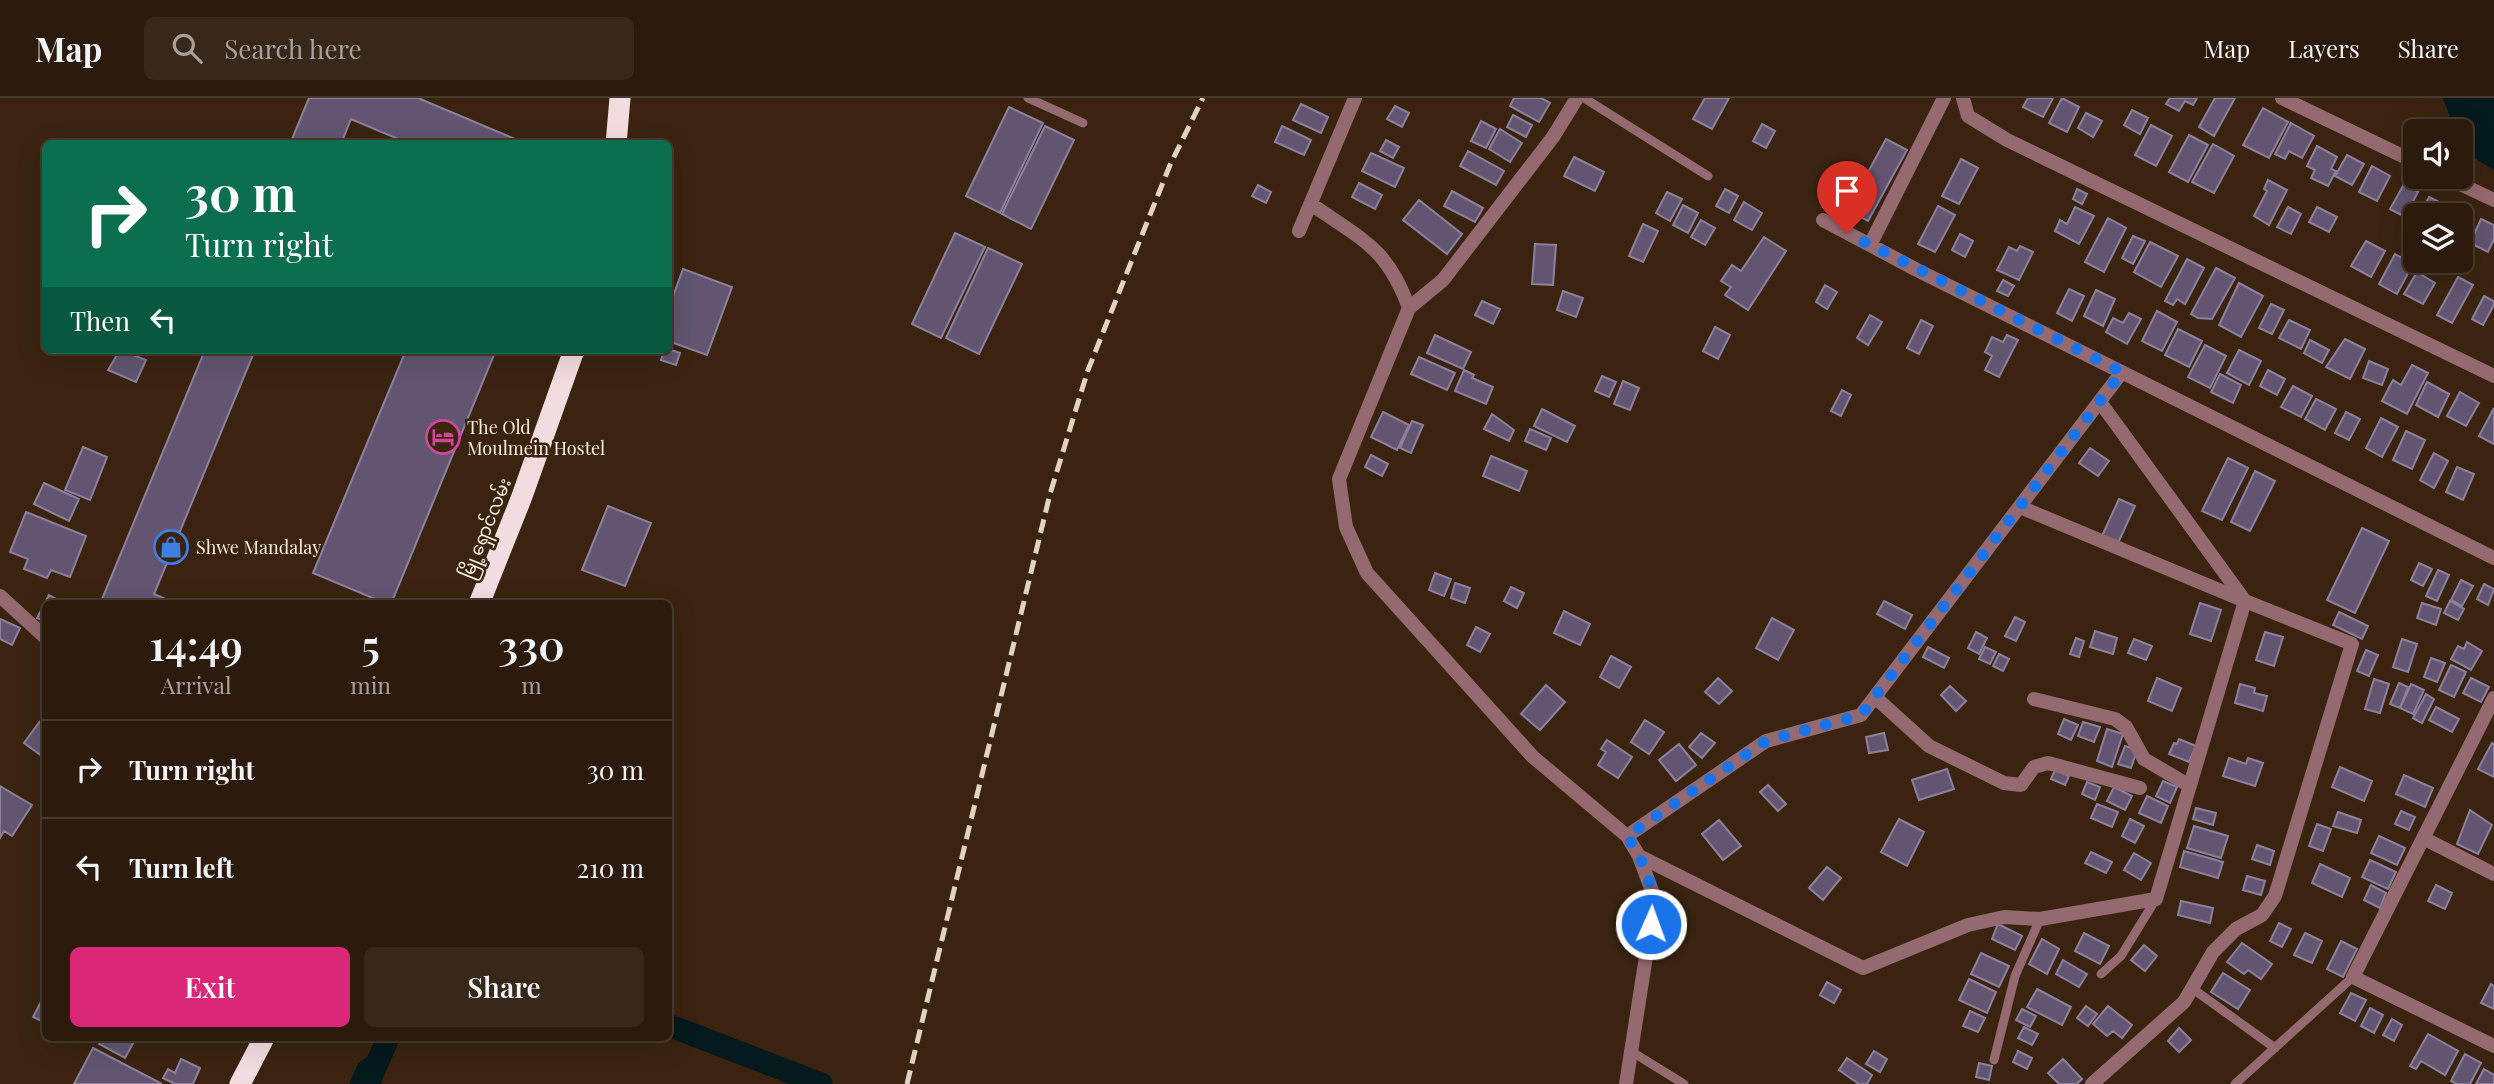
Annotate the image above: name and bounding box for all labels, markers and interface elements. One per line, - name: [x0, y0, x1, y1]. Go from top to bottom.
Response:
- search box: [144, 17, 634, 80]
- text: Map: [35, 26, 102, 70]
- icon: search: [168, 29, 206, 67]
- text: Search here: [224, 31, 362, 66]
- text: Map: [2204, 32, 2250, 64]
- text: Layers: [2288, 32, 2360, 64]
- text: Share: [2398, 32, 2459, 64]
- map controls: [2403, 119, 2473, 273]
- button: sound: [2403, 119, 2473, 189]
- text: 30 m: [185, 159, 296, 224]
- pin: [1817, 161, 1877, 233]
- icon: right: [70, 168, 161, 259]
- icon: arrive: [1828, 172, 1866, 210]
- button: layers: [2403, 203, 2473, 273]
- text: Turn right: [185, 222, 333, 265]
- icon: left: [144, 301, 182, 339]
- text: Then: [70, 303, 130, 338]
- place label: The Old Moulmein Hostel: [467, 415, 605, 460]
- hotel icon: The Old Moulmein Hostel: [424, 418, 462, 456]
- street label: မြို့ရှောင်လမ်း: [453, 474, 520, 583]
- shop icon: Shwe Mandalay: [152, 528, 190, 566]
- place label: Shwe Mandalay: [196, 535, 321, 559]
- text: 14:49: [149, 616, 243, 672]
- text: 5: [361, 616, 380, 672]
- text: 330: [498, 616, 565, 672]
- text: Arrival: [161, 669, 232, 700]
- text: min: [350, 669, 391, 700]
- text: m: [521, 669, 542, 700]
- icon: right: [70, 750, 108, 788]
- text: Turn right: [129, 752, 255, 787]
- text: 30 m: [587, 752, 644, 787]
- icon: left: [70, 848, 108, 886]
- text: Turn left: [129, 850, 234, 885]
- text: 210 m: [577, 850, 644, 885]
- position arrow: [1614, 887, 1688, 961]
- button: Exit: [70, 947, 350, 1027]
- button: Share: [364, 947, 644, 1027]

